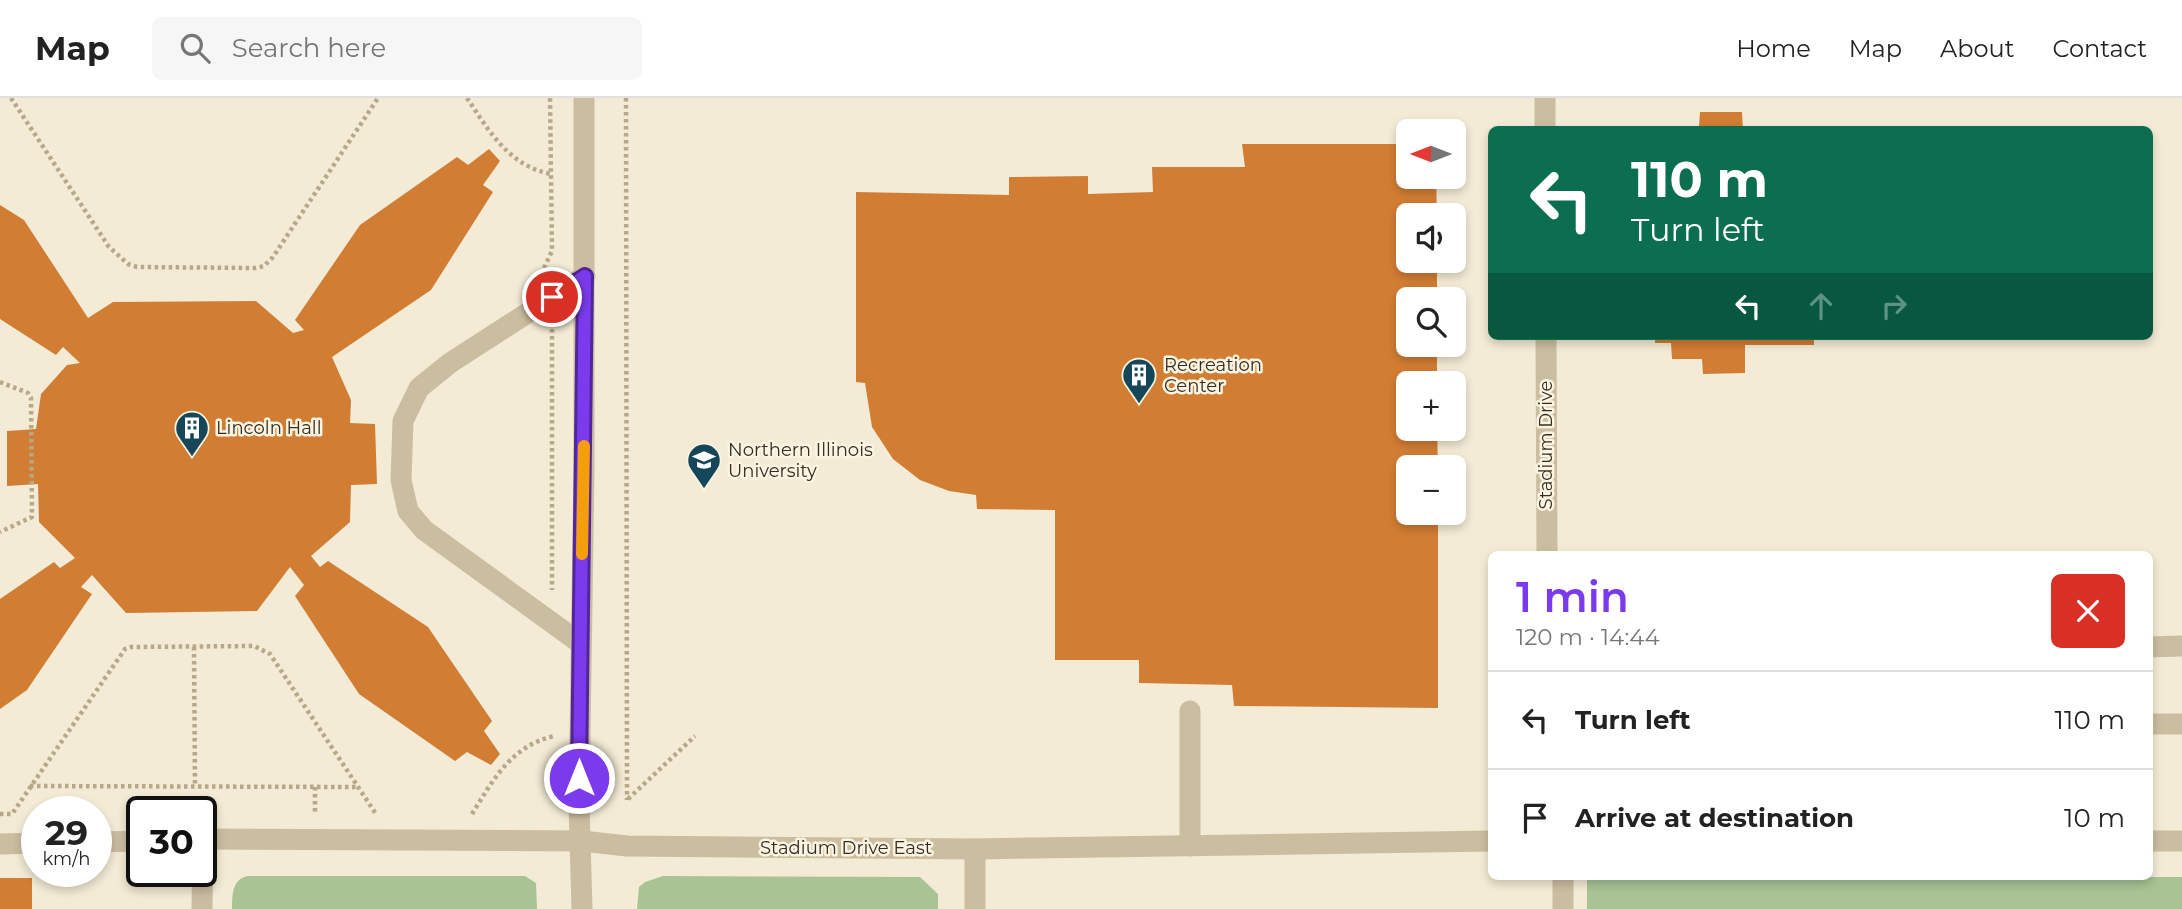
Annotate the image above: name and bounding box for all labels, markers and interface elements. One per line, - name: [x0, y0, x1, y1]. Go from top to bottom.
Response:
- search box: [152, 17, 642, 80]
- text: Map: [35, 28, 110, 68]
- icon: search: [176, 29, 214, 67]
- text: Search here: [232, 32, 386, 64]
- text: Home: [1736, 34, 1811, 63]
- text: Map: [1849, 34, 1902, 63]
- text: About: [1940, 34, 2014, 63]
- text: Contact: [2052, 34, 2147, 63]
- north arrow: [1396, 119, 1466, 189]
- map controls: [1396, 119, 1466, 525]
- text: 110 m: [1631, 150, 1768, 209]
- icon: left: [1516, 154, 1607, 245]
- button: sound: [1396, 203, 1466, 273]
- text: Turn left: [1631, 210, 1765, 249]
- pin: [522, 267, 582, 327]
- icon: arrive: [533, 278, 571, 316]
- button: search: [1396, 287, 1466, 357]
- icon: left: [1729, 287, 1767, 325]
- icon: ahead: [1802, 287, 1840, 325]
- icon: right: [1875, 287, 1913, 325]
- place label: Recreation Center: [1164, 354, 1262, 397]
- building icon: Recreation Center: [1120, 356, 1158, 405]
- button: +: [1396, 371, 1466, 441]
- street label: Stadium Drive: [1535, 381, 1557, 509]
- building icon: Lincoln Hall: [173, 409, 211, 458]
- place label: Lincoln Hall: [216, 417, 322, 439]
- place label: Northern Illinois University: [728, 439, 873, 482]
- school or university icon: Northern Illinois University: [685, 441, 723, 490]
- button: −: [1396, 455, 1466, 525]
- text: 1 min: [1516, 571, 1629, 623]
- button: close: [2051, 574, 2125, 648]
- text: 120 m · 14:44: [1516, 623, 1660, 651]
- icon: left: [1516, 701, 1554, 739]
- text: Turn left: [1575, 704, 1691, 736]
- text: 110 m: [2055, 704, 2125, 736]
- position arrow: [542, 741, 616, 815]
- speed limit sign: 30: [126, 796, 217, 887]
- icon: arrive: [1516, 799, 1554, 837]
- text: Arrive at destination: [1575, 802, 1854, 834]
- text: 10 m: [2064, 802, 2125, 834]
- text: 29: [45, 811, 88, 854]
- street label: Stadium Drive East: [760, 837, 932, 859]
- text: km/h: [42, 848, 91, 870]

